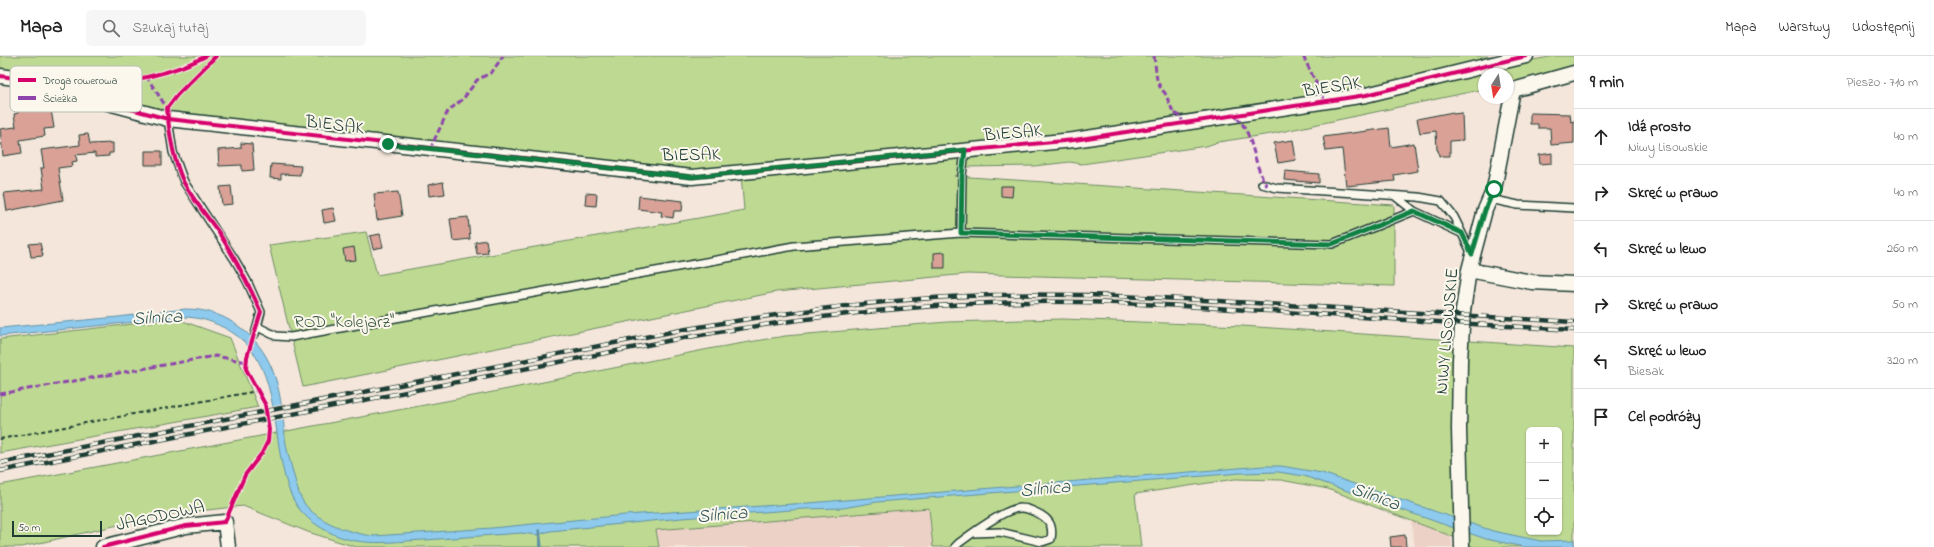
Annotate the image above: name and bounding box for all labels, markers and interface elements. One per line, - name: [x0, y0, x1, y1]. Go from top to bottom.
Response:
- search box: [86, 10, 366, 46]
- text: Mapa: [20, 14, 62, 41]
- icon: search: [100, 17, 122, 39]
- text: Szukaj tutaj: [132, 17, 208, 39]
- text: Mapa: [1725, 17, 1757, 38]
- text: Warstwy: [1779, 17, 1830, 38]
- text: Udostępnij: [1852, 17, 1914, 38]
- legend: [10, 66, 142, 112]
- north arrow: [1478, 68, 1514, 104]
- text: 9 min: [1590, 70, 1624, 95]
- street label: BIESAK: [1300, 71, 1364, 106]
- text: Droga rowerowa: [42, 73, 117, 90]
- text: Pieszo · 710 m: [1847, 73, 1918, 92]
- text: Ścieżka: [43, 91, 77, 107]
- street label: BIESAK: [303, 109, 366, 142]
- text: Idź prosto: [1628, 116, 1691, 138]
- street label: BIESAK: [982, 118, 1044, 150]
- icon: ahead: [1590, 126, 1612, 148]
- text: 40 m: [1894, 127, 1918, 146]
- route end: [379, 135, 397, 153]
- text: Niwy Lisowskie: [1628, 138, 1708, 157]
- street label: BIESAK: [660, 142, 721, 170]
- route start: [1485, 180, 1503, 198]
- icon: right: [1590, 182, 1612, 204]
- text: Skręć w prawo: [1628, 182, 1718, 204]
- text: 40 m: [1894, 183, 1918, 202]
- icon: left: [1590, 238, 1612, 260]
- text: Skręć w lewo: [1628, 238, 1706, 260]
- text: 260 m: [1887, 239, 1918, 258]
- street label: NIWY LISOWSKIE: [1430, 267, 1466, 395]
- icon: right: [1590, 294, 1612, 316]
- text: Skręć w prawo: [1628, 294, 1718, 316]
- text: 50 m: [1892, 295, 1918, 314]
- water label: Silnica: [131, 304, 184, 333]
- park label: ROD "Kolejarz": [294, 310, 394, 336]
- text: Skręć w lewo: [1628, 340, 1706, 362]
- icon: left: [1590, 350, 1612, 372]
- text: 320 m: [1887, 351, 1918, 370]
- text: Biesak: [1628, 362, 1664, 381]
- icon: arrive: [1590, 406, 1612, 428]
- text: Cel podróży: [1628, 406, 1701, 428]
- map controls: [1526, 427, 1562, 535]
- button: +: [1526, 427, 1562, 463]
- button: −: [1526, 463, 1562, 499]
- water label: Silnica: [1019, 474, 1072, 505]
- water label: Silnica: [1347, 476, 1404, 519]
- street label: JAGODOWA: [114, 495, 207, 539]
- button: locate: [1526, 499, 1562, 535]
- water label: Silnica: [696, 500, 749, 531]
- scale bar: [12, 519, 102, 538]
- text: 50 m: [18, 520, 40, 536]

